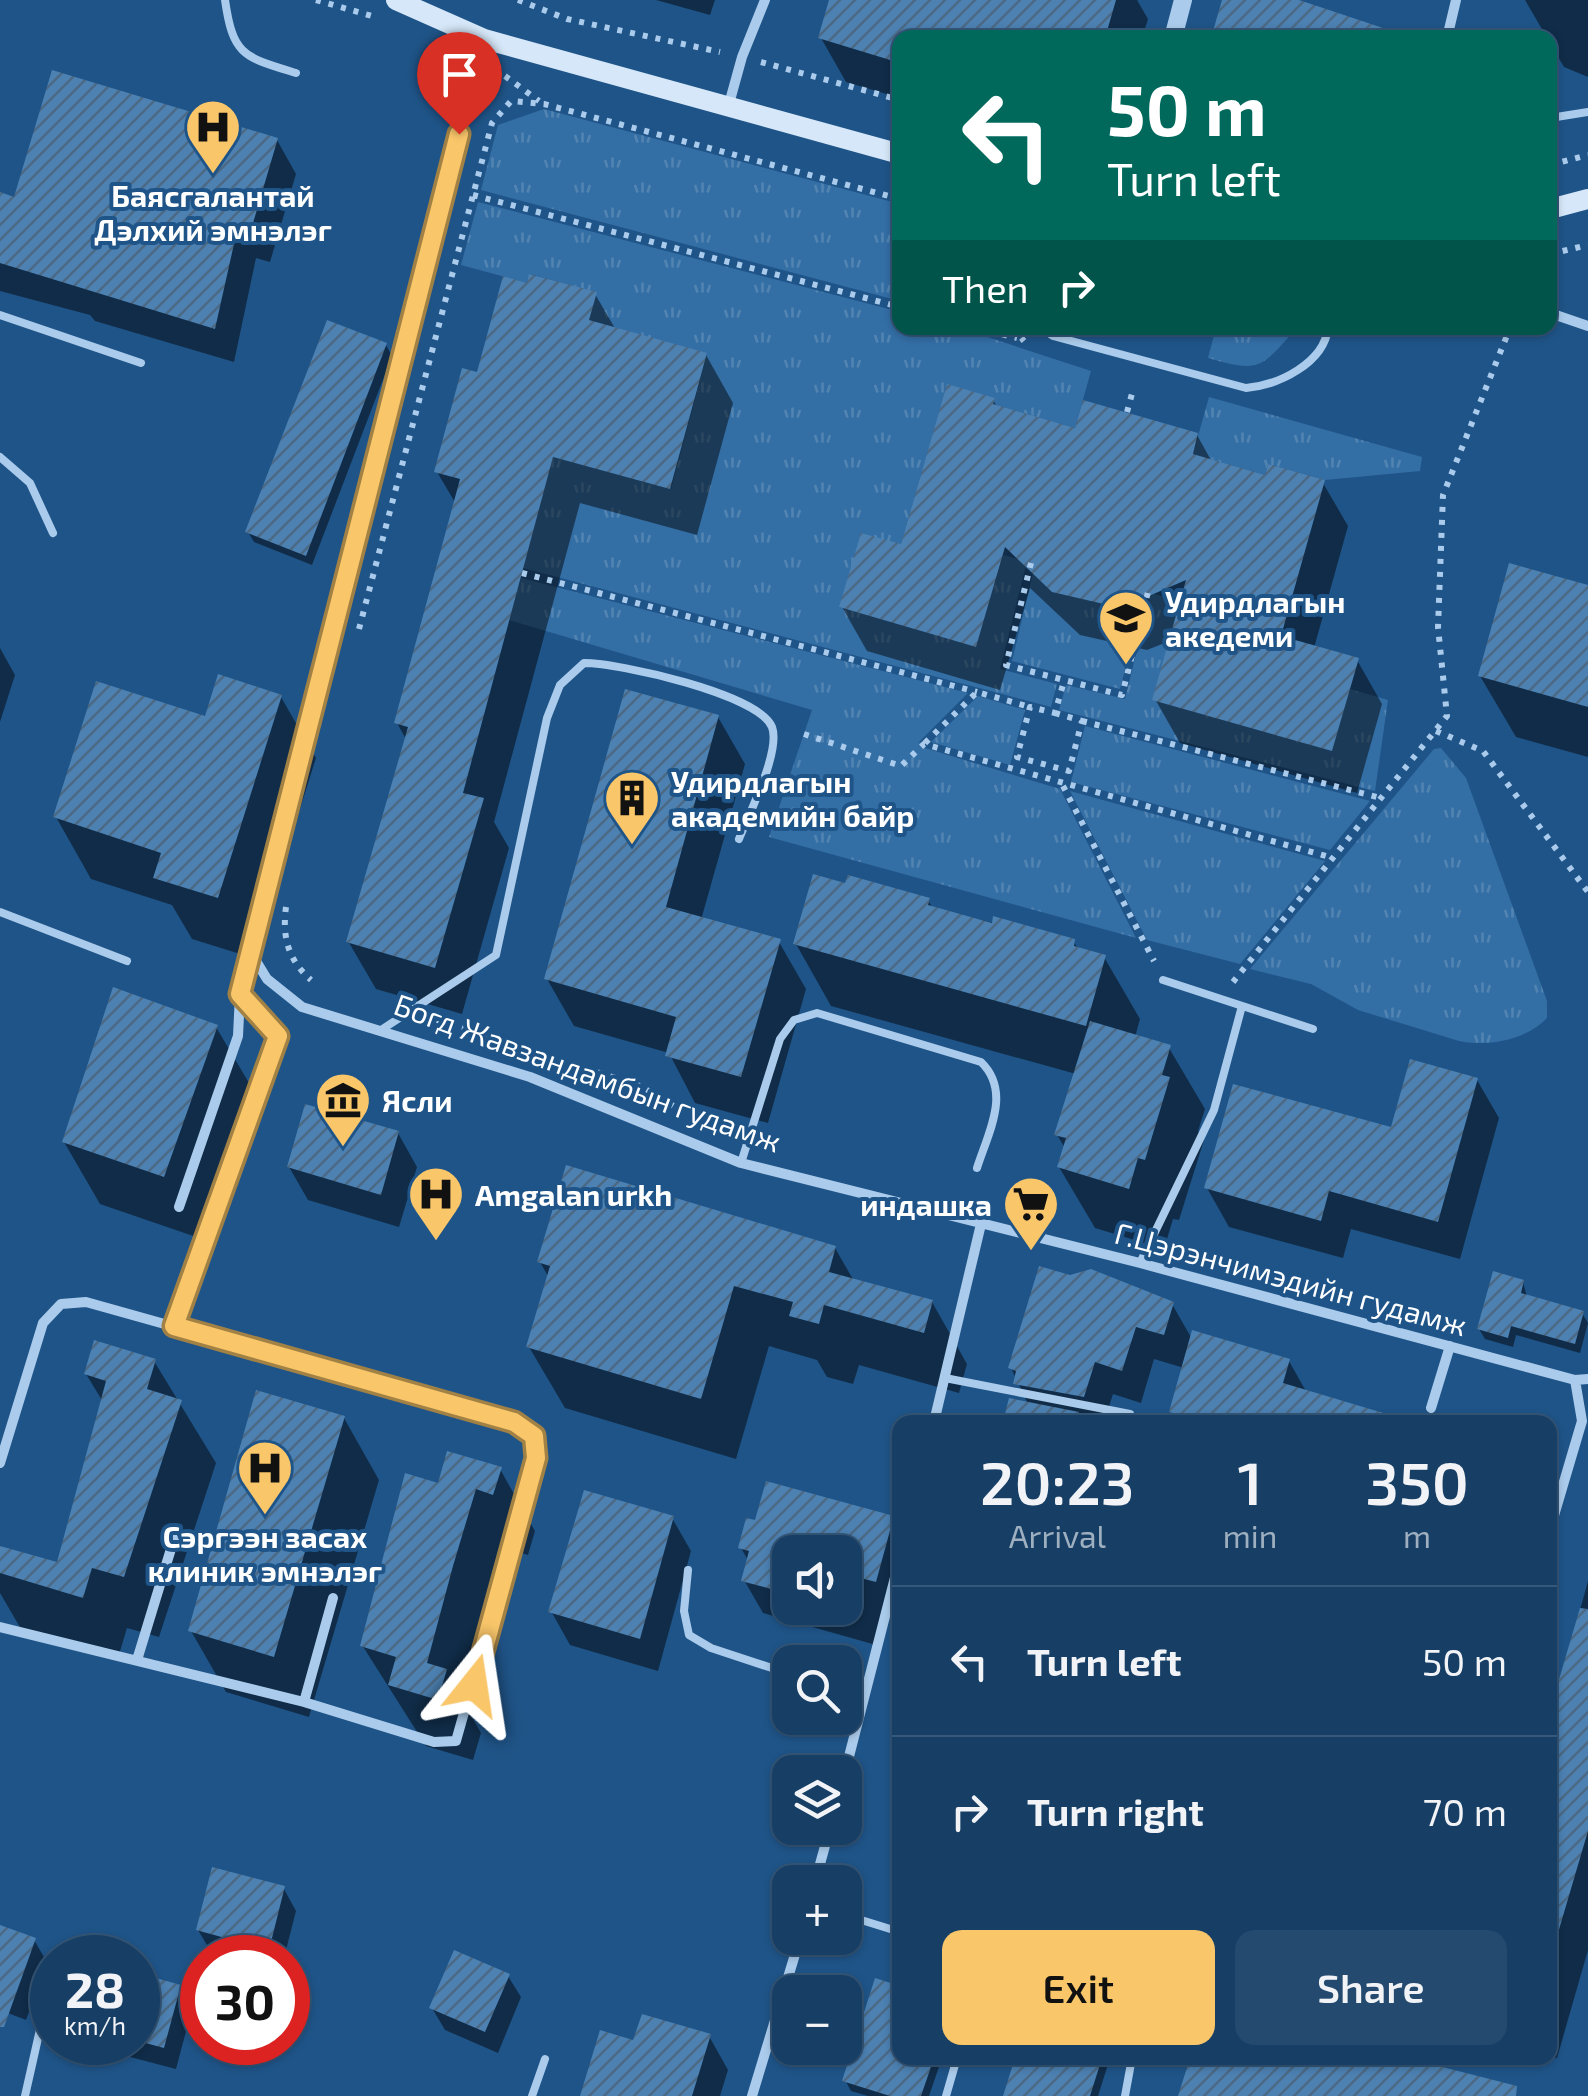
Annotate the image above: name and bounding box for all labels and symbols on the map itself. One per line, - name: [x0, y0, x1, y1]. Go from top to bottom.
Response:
- pin: [417, 32, 502, 135]
- hospital icon: Баясгалантай Дэлхий эмнэлэг: [183, 97, 243, 176]
- place label: Баясгалантай Дэлхий эмнэлэг: [94, 177, 332, 247]
- place label: Удирдлагын акедеми: [1165, 583, 1345, 653]
- school or university icon: Удирдлагын акедеми: [1096, 588, 1156, 667]
- place label: Удирдлагын академийн байр: [671, 763, 914, 833]
- building icon: Удирдлагын академийн байр: [602, 768, 662, 847]
- street label: Богд Жавзандамбын гудамж: [389, 985, 786, 1160]
- museum icon: Ясли: [313, 1070, 373, 1149]
- place label: Ясли: [382, 1082, 453, 1118]
- hospital icon: Amgalan urkh: [406, 1164, 466, 1243]
- supermarket icon: индашка: [1001, 1174, 1061, 1253]
- place label: Amgalan urkh: [475, 1176, 672, 1212]
- place label: индашка: [860, 1186, 992, 1222]
- street label: Г.Цэрэнчимэдийн гудамж: [1111, 1214, 1471, 1343]
- hospital icon: Сэргээн засах клиник эмнэлэг: [235, 1438, 295, 1517]
- place label: Сэргээн засах клиник эмнэлэг: [148, 1518, 382, 1588]
- position arrow: [422, 1633, 526, 1737]
- speed limit sign: 30: [180, 1935, 310, 2065]

